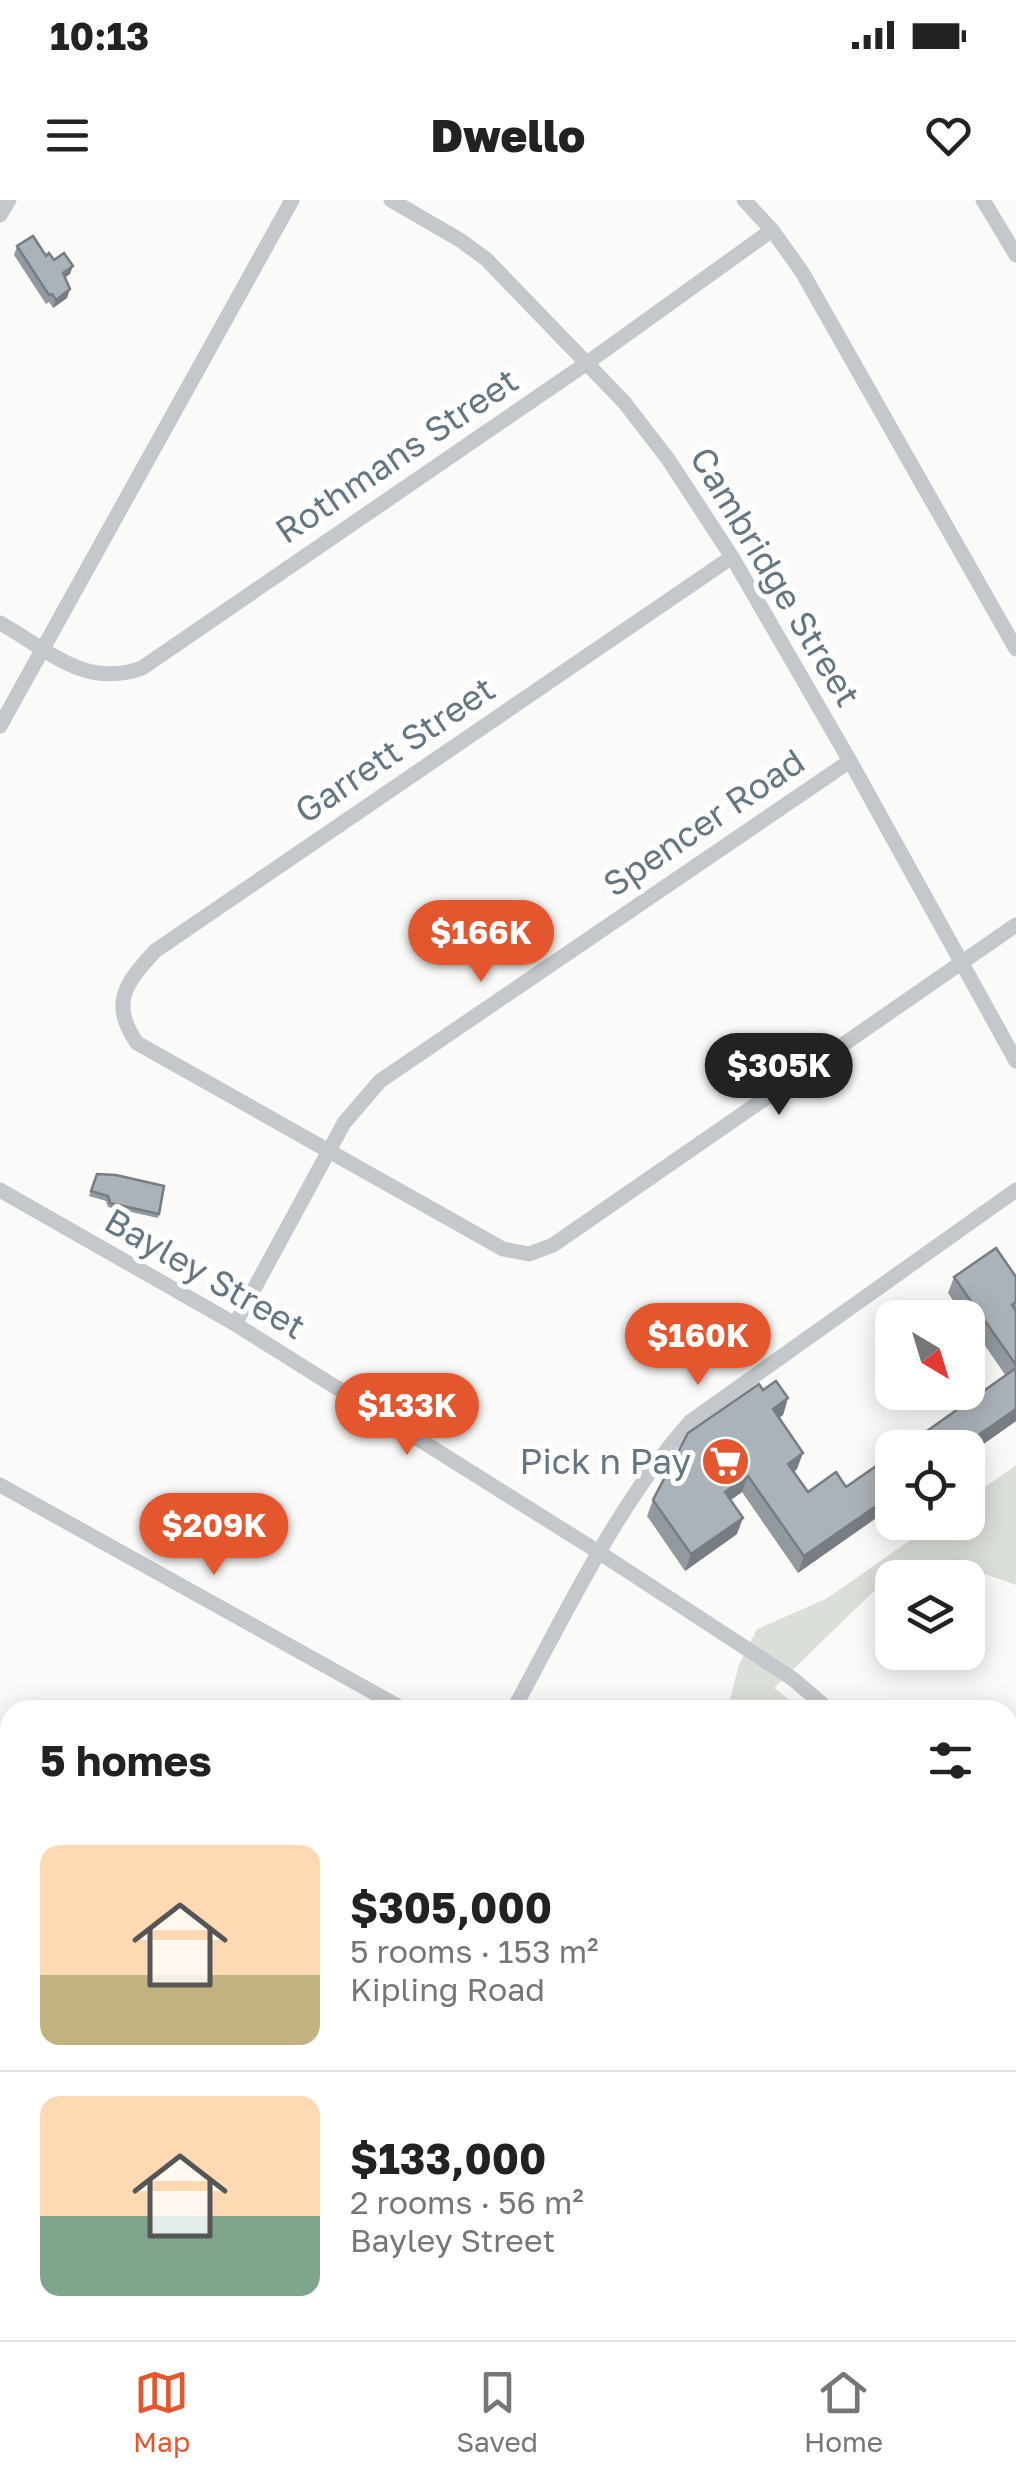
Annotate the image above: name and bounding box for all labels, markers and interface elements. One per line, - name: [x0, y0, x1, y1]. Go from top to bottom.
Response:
- text: 10:13: [50, 13, 149, 58]
- icon: menu: [40, 108, 95, 163]
- text: Dwello: [431, 108, 585, 162]
- icon: heart: [921, 108, 976, 163]
- street label: Rothmans Street: [267, 359, 526, 552]
- street label: Cambridge Street: [682, 439, 870, 714]
- street label: Garrett Street: [287, 667, 502, 831]
- street label: Spencer Road: [595, 740, 812, 905]
- pin: $166K: [411, 900, 551, 985]
- text: $166K: [430, 913, 532, 951]
- pin: $305K: [709, 1033, 849, 1118]
- text: $305K: [727, 1046, 831, 1084]
- street label: Bayley Street: [98, 1199, 313, 1347]
- north arrow: [875, 1300, 985, 1410]
- map controls: [875, 1300, 985, 1670]
- pin: $160K: [628, 1303, 768, 1388]
- text: $160K: [647, 1316, 749, 1354]
- pin: $133K: [337, 1373, 477, 1458]
- text: $133K: [357, 1386, 457, 1424]
- button: locate: [875, 1430, 985, 1540]
- supermarket icon: Pick n Pay: [700, 1436, 752, 1488]
- place label: Pick n Pay: [520, 1440, 691, 1482]
- pin: $209K: [144, 1493, 284, 1578]
- text: $209K: [161, 1506, 267, 1544]
- button: layers: [875, 1560, 985, 1670]
- icon: filters: [923, 1733, 978, 1788]
- text: 5 homes: [40, 1735, 212, 1785]
- text: $305,000: [350, 1882, 552, 1932]
- icon: home: [120, 1885, 240, 2005]
- text: 5 rooms · 153 m²: [350, 1932, 599, 1970]
- text: Kipling Road: [350, 1970, 545, 2008]
- text: $133,000: [350, 2133, 546, 2183]
- icon: home: [120, 2136, 240, 2256]
- text: 2 rooms · 56 m²: [350, 2183, 584, 2221]
- text: Bayley Street: [350, 2221, 555, 2259]
- tab: Map: [133, 2365, 190, 2458]
- tab: Saved: [456, 2365, 538, 2458]
- tab: Home: [804, 2365, 883, 2458]

